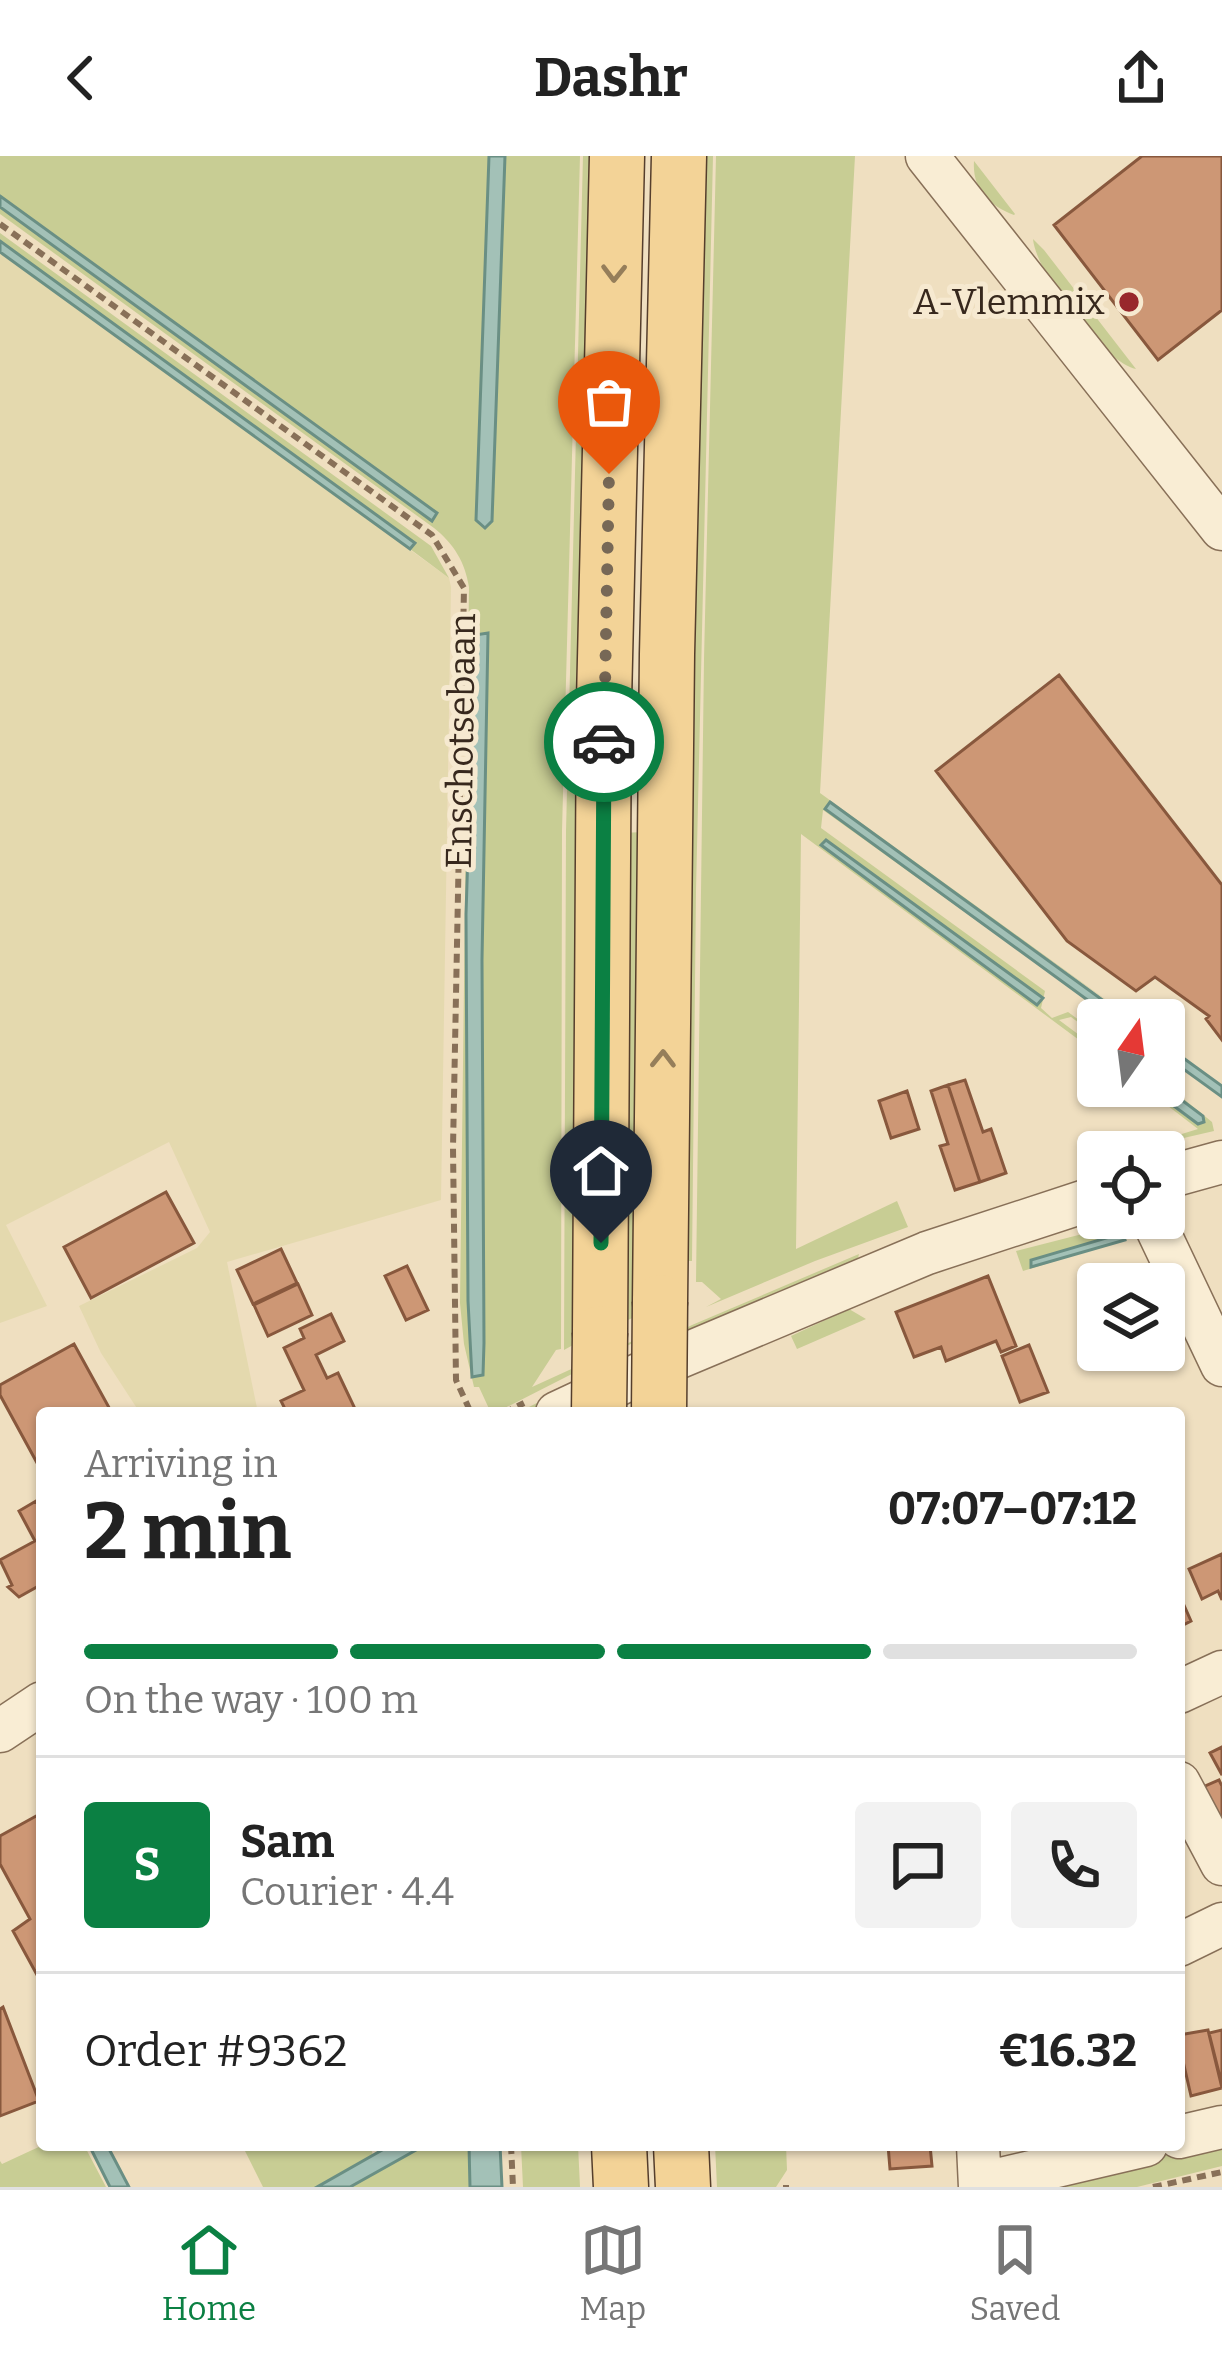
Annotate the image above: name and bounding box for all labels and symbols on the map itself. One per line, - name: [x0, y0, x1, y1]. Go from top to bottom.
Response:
- one-way arrow: [602, 264, 628, 283]
- place label: A-Vlemmix: [913, 280, 1105, 324]
- marker: A-Vlemmix: [1116, 289, 1142, 315]
- pin: [558, 351, 660, 474]
- street label: Enschotsebaan: [437, 613, 485, 869]
- courier: [544, 682, 664, 802]
- north arrow: [1077, 999, 1185, 1107]
- one-way arrow: [649, 1049, 675, 1068]
- pin: [550, 1120, 652, 1243]

